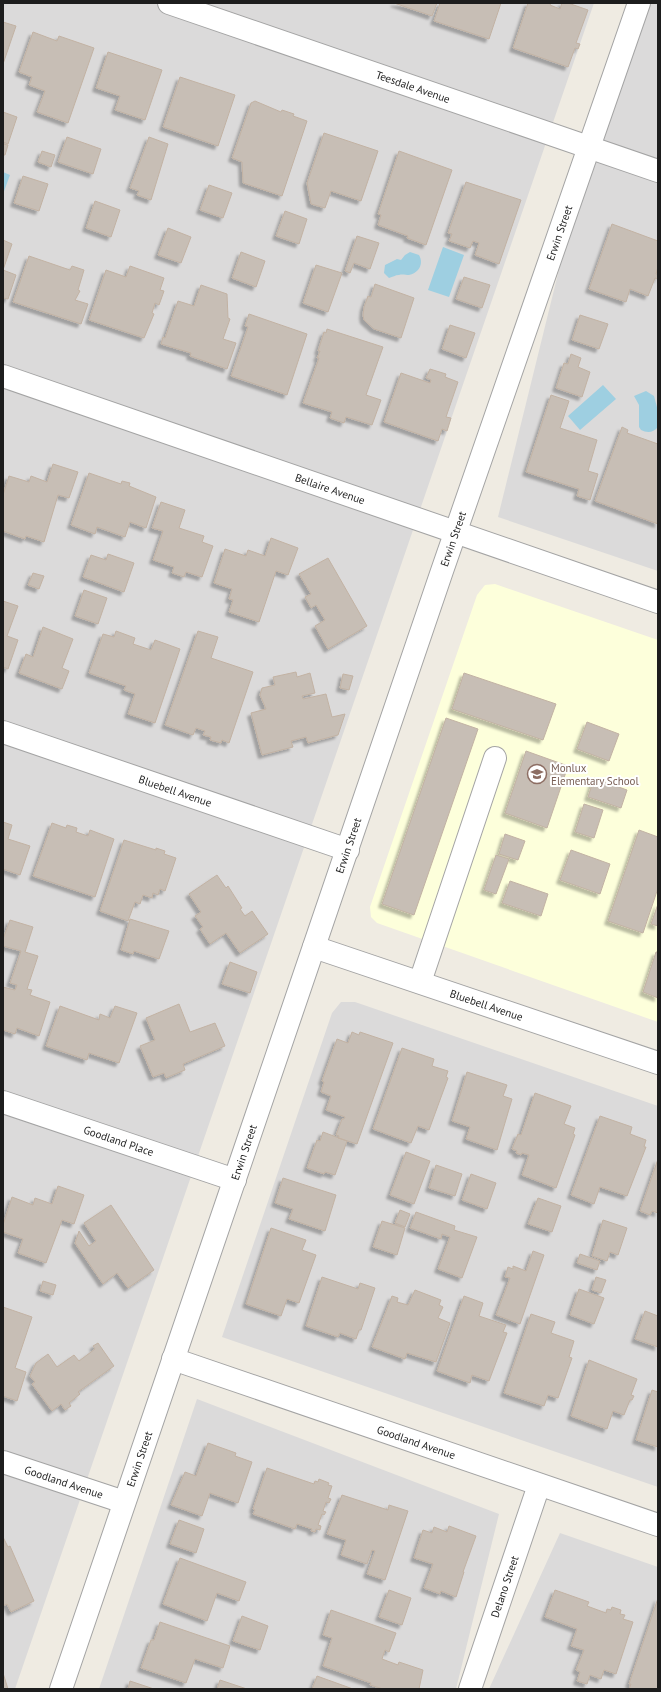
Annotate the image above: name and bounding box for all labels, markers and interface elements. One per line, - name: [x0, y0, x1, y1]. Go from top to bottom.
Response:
- street label: Teesdale Avenue: [374, 68, 452, 106]
- street label: Erwin Street: [543, 203, 575, 262]
- street label: Bellaire Avenue: [293, 470, 367, 508]
- street label: Erwin Street: [437, 509, 469, 569]
- place label: Monlux Elementary School: [551, 761, 639, 788]
- school or university icon: Monlux Elementary School: [526, 763, 548, 785]
- street label: Bluebell Avenue: [137, 772, 214, 810]
- street label: Erwin Street: [332, 816, 364, 875]
- street label: Bluebell Avenue: [448, 986, 525, 1024]
- street label: Erwin Street: [228, 1122, 260, 1182]
- street label: Goodland Place: [82, 1123, 156, 1159]
- street label: Goodland Avenue: [375, 1422, 458, 1462]
- street label: Erwin Street: [123, 1429, 155, 1489]
- street label: Goodland Avenue: [23, 1463, 105, 1502]
- street label: Delano Street: [488, 1554, 522, 1619]

